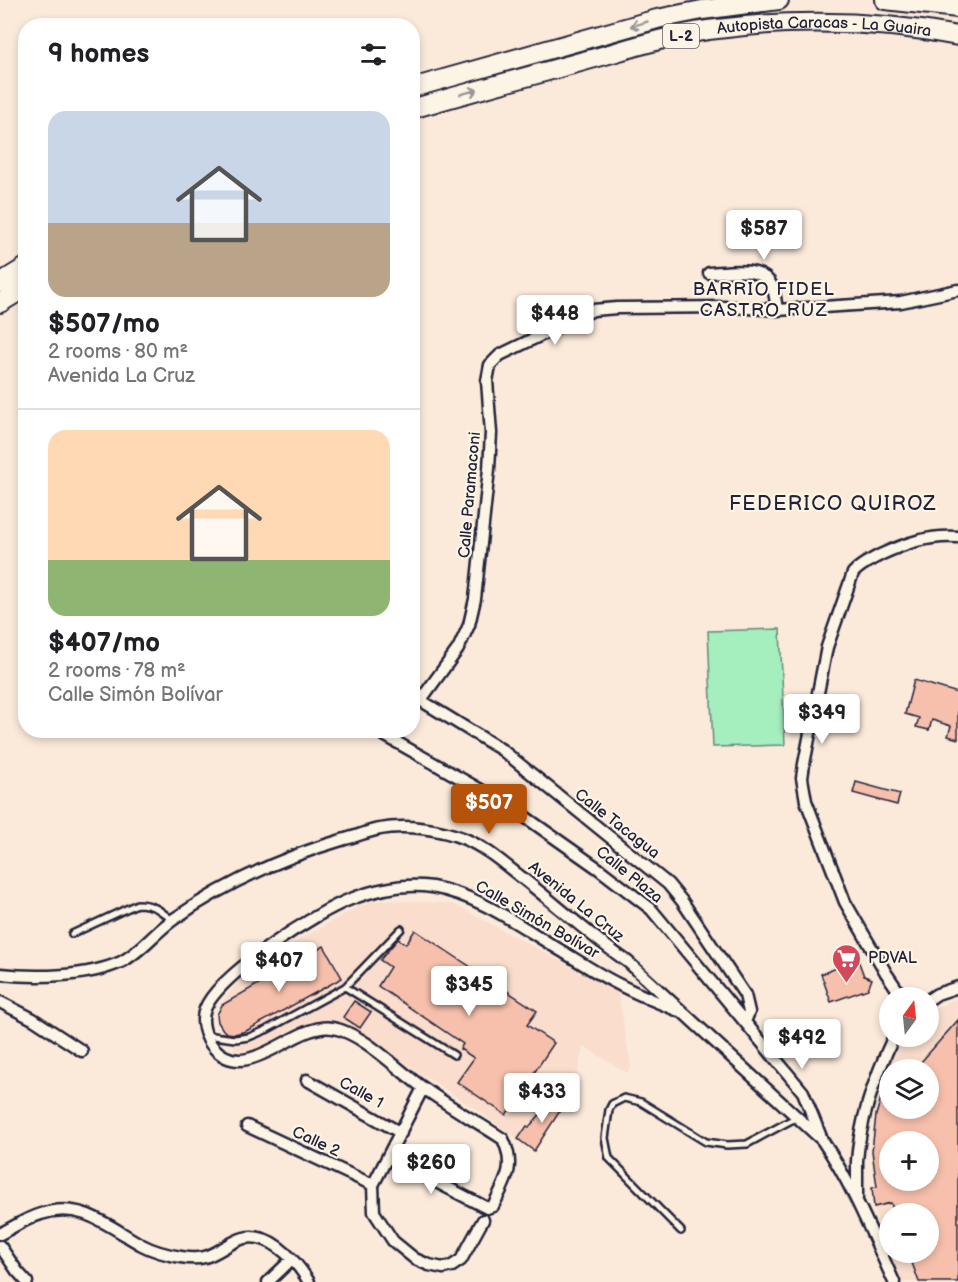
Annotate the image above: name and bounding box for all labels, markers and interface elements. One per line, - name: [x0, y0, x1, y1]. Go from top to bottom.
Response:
- street label: Autopista Caracas - La Guaira: [716, 13, 933, 41]
- one-way arrow: [630, 19, 649, 30]
- road number: L-2: [663, 24, 699, 48]
- icon: filters: [357, 38, 390, 71]
- text: 9 homes: [48, 39, 149, 70]
- one-way arrow: [459, 86, 478, 98]
- icon: home: [165, 150, 273, 258]
- pin: $587: [728, 210, 800, 261]
- text: $587: [740, 217, 788, 241]
- district label: BARRIO FIDEL CASTRO RUZ: [693, 279, 835, 321]
- pin: $448: [519, 295, 591, 346]
- text: $448: [531, 302, 579, 326]
- text: $507/mo: [48, 309, 160, 340]
- text: 2 rooms · 80 m²: [48, 340, 188, 364]
- text: Avenida La Cruz: [48, 364, 195, 388]
- street label: Calle Paramaconi: [455, 431, 485, 559]
- icon: home: [165, 469, 273, 577]
- district label: FEDERICO QUIROZ: [729, 492, 937, 516]
- text: $407/mo: [48, 628, 160, 659]
- text: 2 rooms · 78 m²: [48, 659, 186, 683]
- text: Calle Simón Bolívar: [48, 683, 223, 707]
- pin: $349: [786, 694, 858, 745]
- text: $349: [798, 701, 846, 725]
- pin: $507: [453, 784, 525, 835]
- street label: Calle Tacagua: [571, 785, 663, 863]
- text: $507: [465, 791, 513, 815]
- street label: Calle Plaza: [592, 842, 666, 908]
- street label: Avenida La Cruz: [524, 858, 628, 947]
- street label: Calle Simón Bolívar: [472, 877, 602, 963]
- pin: $407: [243, 942, 315, 993]
- supermarket icon: PDVAL: [831, 942, 863, 984]
- text: $407: [255, 949, 303, 973]
- place label: PDVAL: [868, 949, 918, 968]
- pin: $345: [433, 966, 505, 1017]
- text: $345: [445, 973, 493, 997]
- north arrow: [879, 987, 939, 1047]
- map controls: [879, 987, 939, 1263]
- pin: $492: [766, 1019, 838, 1070]
- text: $492: [778, 1026, 826, 1050]
- button: layers: [879, 1059, 939, 1119]
- street label: Calle 1: [336, 1073, 386, 1113]
- pin: $433: [506, 1073, 578, 1124]
- text: $433: [518, 1080, 566, 1104]
- street label: Calle 2: [289, 1123, 343, 1162]
- button: +: [879, 1131, 939, 1191]
- pin: $260: [395, 1144, 467, 1195]
- text: $260: [406, 1151, 456, 1175]
- button: −: [879, 1203, 939, 1263]

